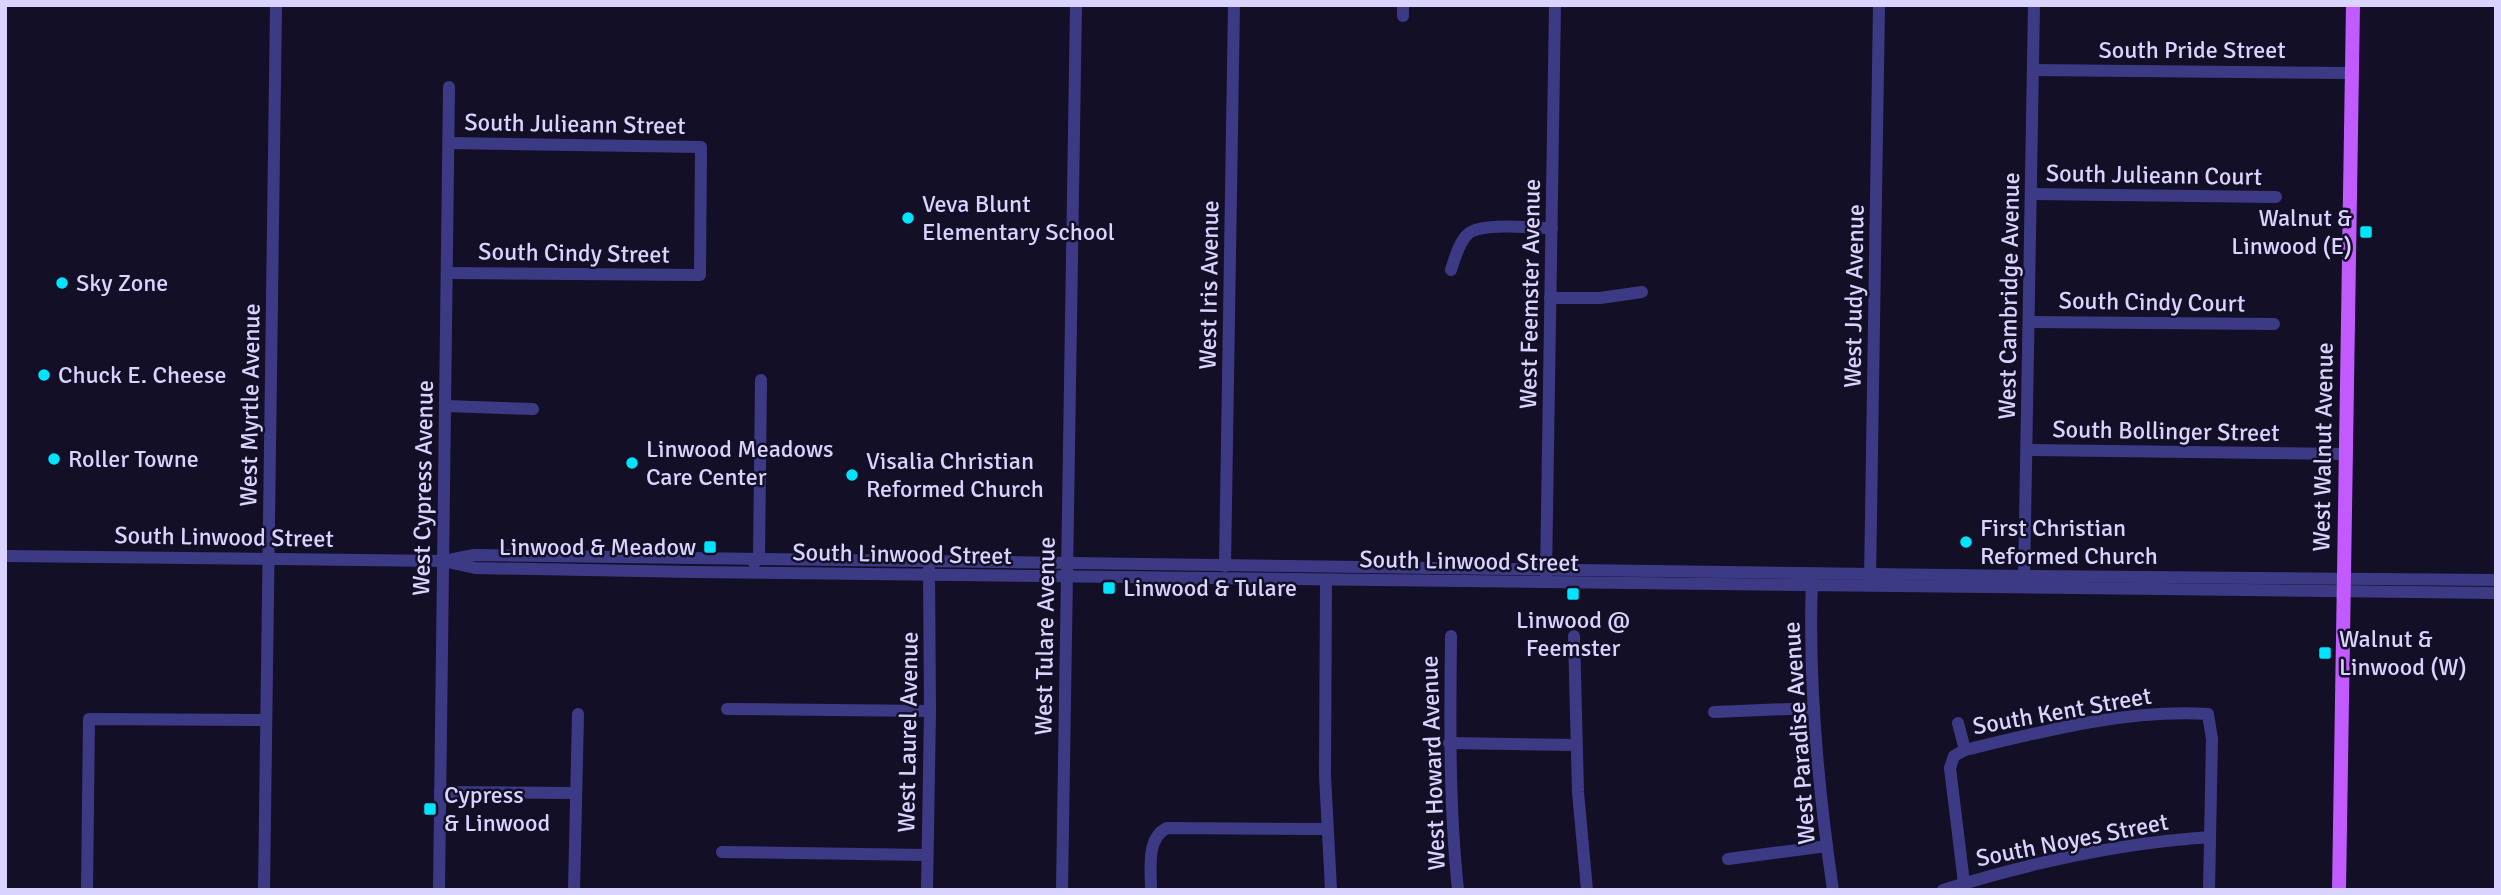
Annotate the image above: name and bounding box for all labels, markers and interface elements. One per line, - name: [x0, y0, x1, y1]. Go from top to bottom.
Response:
- street label: South Pride Street: [2098, 35, 2286, 65]
- street label: South Julieann Street: [464, 107, 686, 141]
- street label: South Julieann Court: [2046, 158, 2262, 192]
- street label: West Cambridge Avenue: [1992, 172, 2026, 420]
- street label: West Feemster Avenue: [1513, 178, 1547, 410]
- place label: Veva Blunt Elementary School: [922, 189, 1115, 247]
- street label: West Iris Avenue: [1193, 200, 1225, 370]
- place label: Walnut & Linwood (E): [2231, 203, 2352, 261]
- street label: West Judy Avenue: [1837, 204, 1871, 388]
- marker: Veva Blunt Elementary School: [900, 210, 916, 226]
- marker: Walnut & Linwood (E): [2358, 224, 2374, 240]
- street label: South Cindy Street: [478, 236, 670, 270]
- place label: Sky Zone: [76, 268, 168, 298]
- marker: Sky Zone: [54, 275, 70, 291]
- street label: South Cindy Court: [2058, 285, 2246, 319]
- street label: West Myrtle Avenue: [233, 303, 267, 507]
- street label: West Walnut Avenue: [2306, 342, 2340, 552]
- place label: Chuck E. Cheese: [58, 360, 227, 390]
- marker: Chuck E. Cheese: [36, 367, 52, 383]
- street label: West Cypress Avenue: [406, 380, 440, 596]
- street label: South Bollinger Street: [2052, 414, 2280, 448]
- place label: Linwood Meadows Care Center: [646, 434, 834, 492]
- place label: Roller Towne: [68, 444, 199, 474]
- place label: Visalia Christian Reformed Church: [866, 446, 1044, 504]
- marker: Roller Towne: [46, 451, 62, 467]
- marker: Linwood Meadows Care Center: [624, 455, 640, 471]
- marker: Visalia Christian Reformed Church: [844, 467, 860, 483]
- place label: First Christian Reformed Church: [1980, 513, 2158, 571]
- street label: South Linwood Street: [114, 520, 334, 554]
- place label: Linwood & Meadow: [499, 532, 696, 562]
- marker: First Christian Reformed Church: [1958, 534, 1974, 550]
- street label: West Tulare Avenue: [1028, 536, 1062, 736]
- street label: South Linwood Street: [792, 537, 1012, 571]
- marker: Linwood & Meadow: [702, 539, 718, 555]
- street label: South Linwood Street: [1359, 544, 1579, 578]
- place label: Linwood & Tulare: [1123, 573, 1297, 603]
- marker: Linwood & Tulare: [1101, 580, 1117, 596]
- marker: Linwood @ Feemster: [1565, 586, 1581, 602]
- place label: Linwood @ Feemster: [1516, 605, 1630, 663]
- street label: West Paradise Avenue: [1776, 620, 1822, 846]
- place label: Walnut & Linwood (W): [2339, 624, 2467, 682]
- street label: West Laurel Avenue: [891, 631, 925, 833]
- marker: Walnut & Linwood (W): [2317, 645, 2333, 661]
- street label: West Howard Avenue: [1414, 655, 1452, 871]
- street label: South Kent Street: [1970, 681, 2154, 741]
- place label: Cypress & Linwood: [444, 780, 550, 838]
- marker: Cypress & Linwood: [422, 801, 438, 817]
- street label: South Noyes Street: [1973, 807, 2171, 873]

